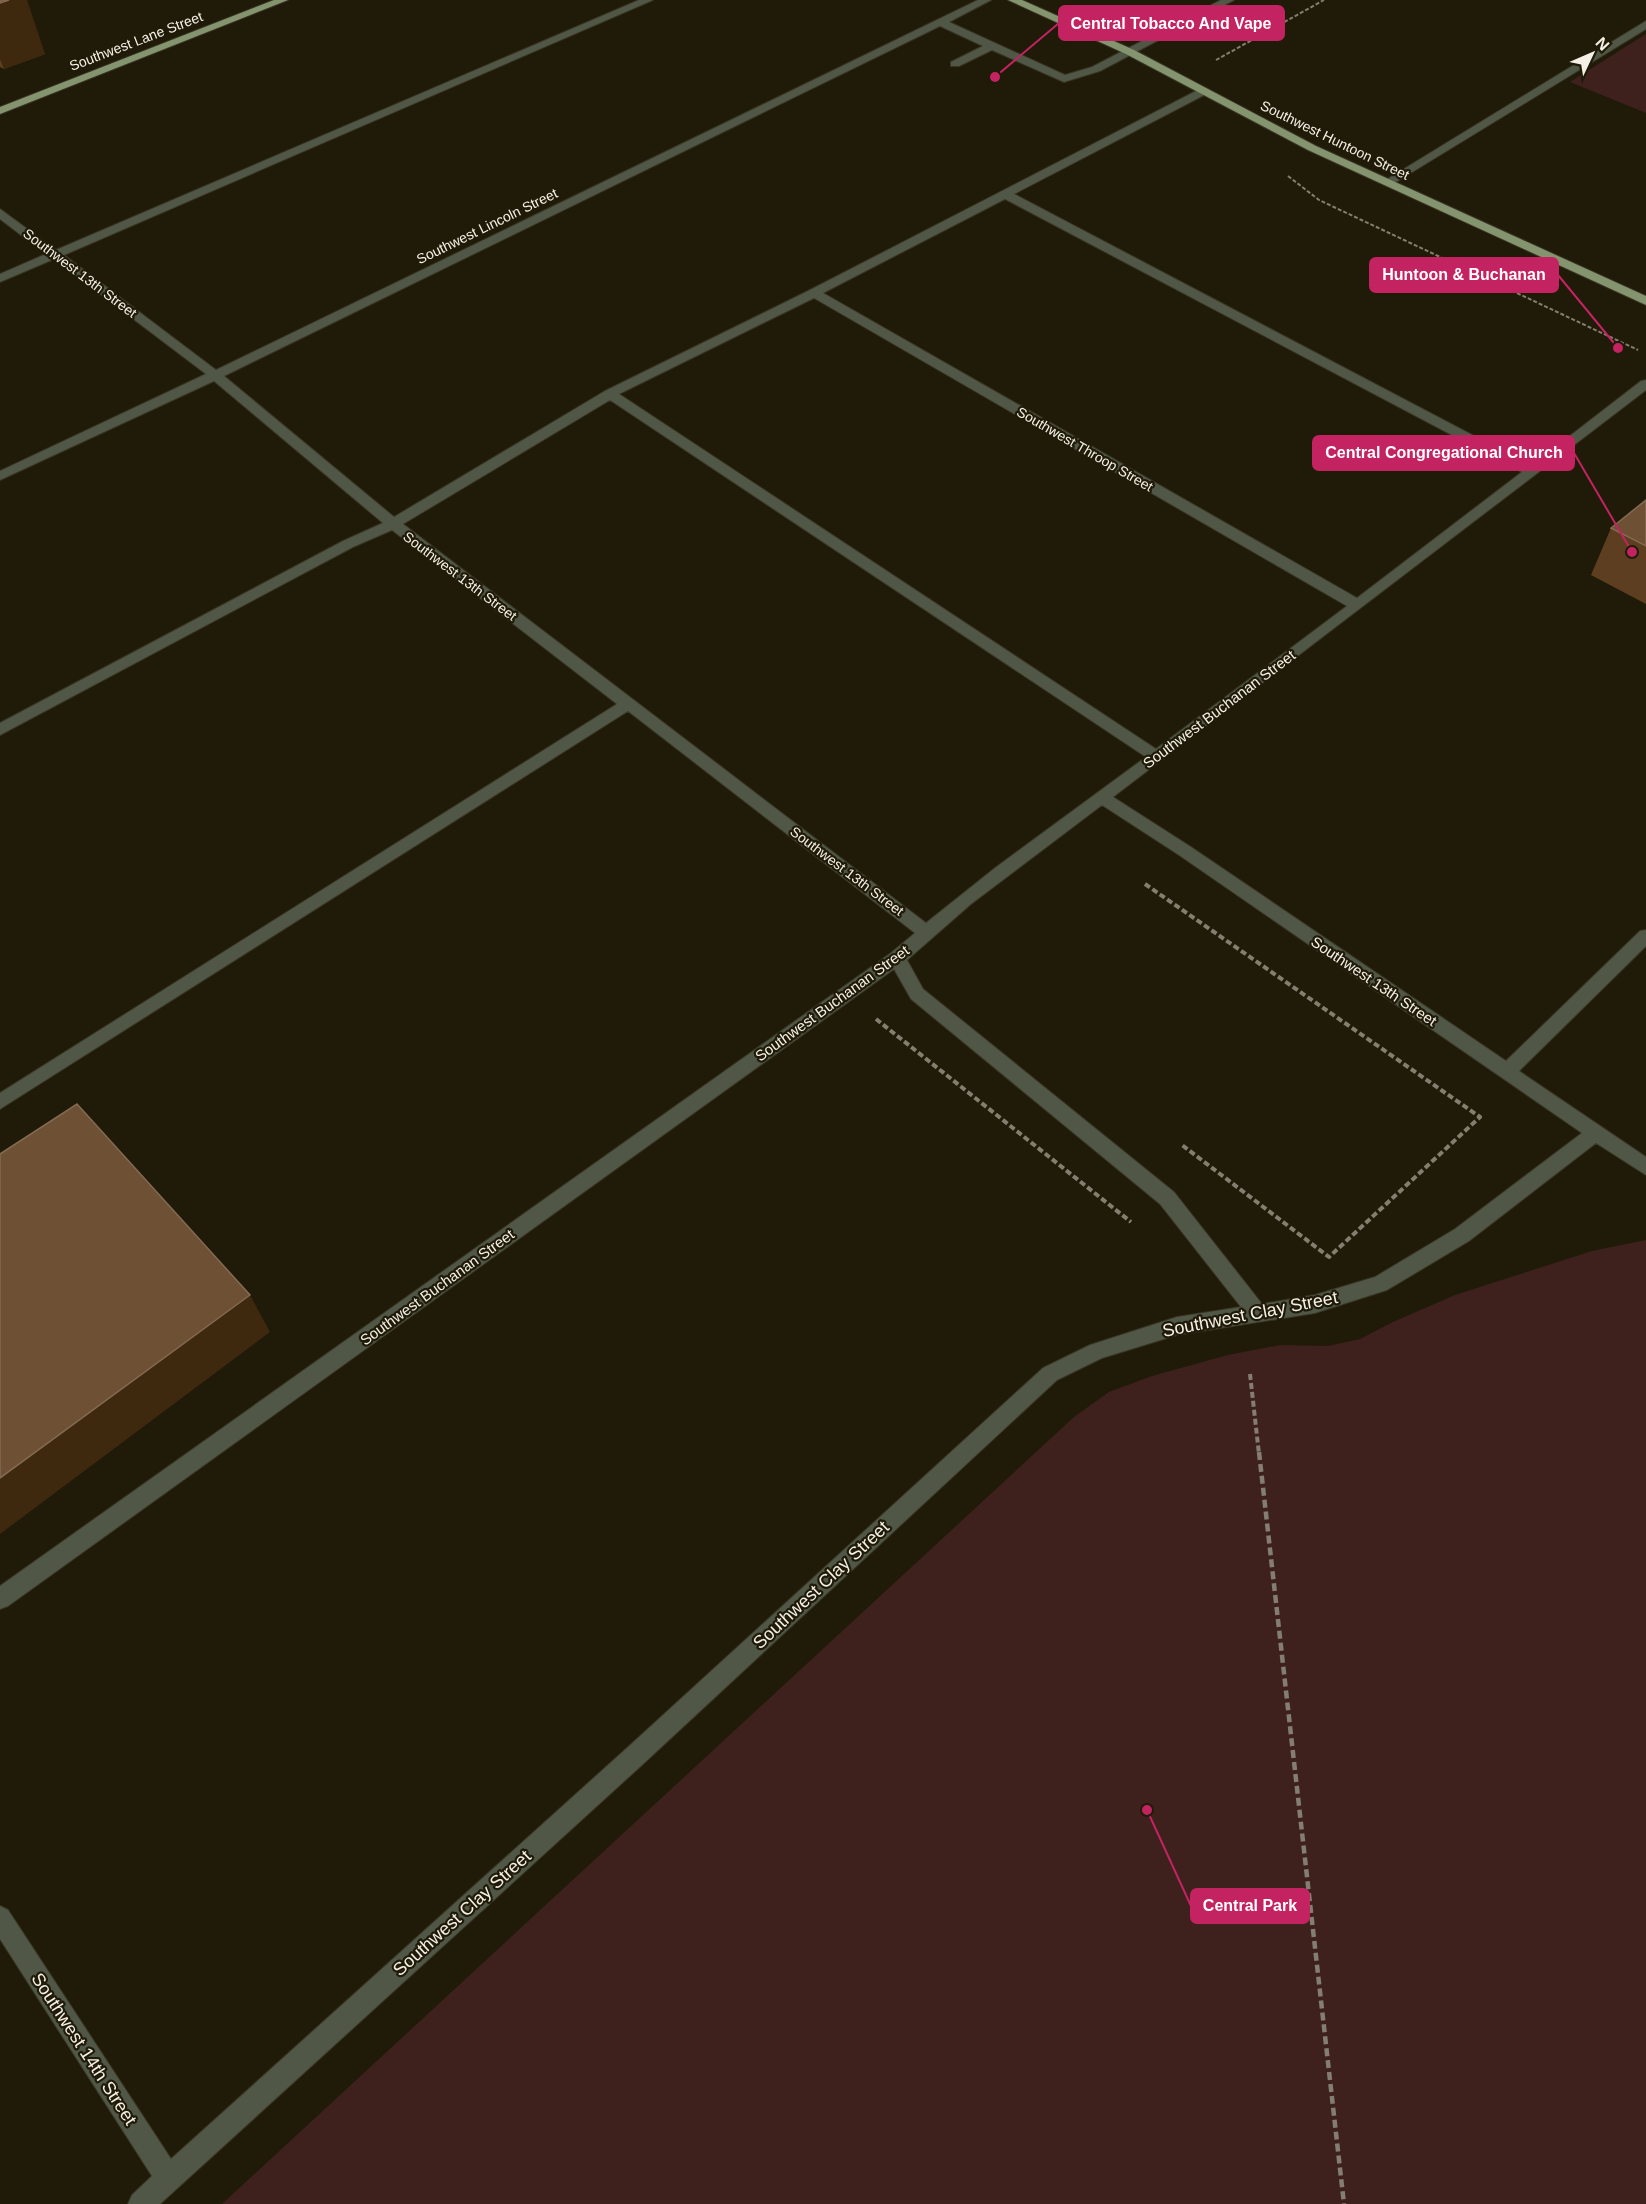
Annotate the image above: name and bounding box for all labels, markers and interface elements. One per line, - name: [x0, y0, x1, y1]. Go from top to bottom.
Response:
- callout: Central Tobacco And Vape: [1059, 6, 1284, 40]
- street label: Southwest Lane Street: [67, 8, 205, 74]
- text: Central Tobacco And Vape: [1071, 15, 1272, 32]
- north arrow: [1562, 24, 1622, 84]
- text: N: [1592, 34, 1613, 54]
- street label: Southwest Huntoon Street: [1258, 97, 1412, 183]
- street label: Southwest Lincoln Street: [414, 185, 560, 267]
- street label: Southwest 13th Street: [20, 225, 140, 321]
- callout: Huntoon & Buchanan: [1370, 258, 1558, 292]
- text: Huntoon & Buchanan: [1382, 266, 1546, 283]
- street label: Southwest Throop Street: [1014, 403, 1156, 495]
- callout: Central Congregational Church: [1313, 436, 1574, 470]
- text: Central Congregational Church: [1325, 444, 1563, 461]
- street label: Southwest 13th Street: [400, 528, 520, 624]
- street label: Southwest Buchanan Street: [1140, 646, 1299, 772]
- street label: Southwest 13th Street: [787, 823, 907, 919]
- street label: Southwest 13th Street: [1308, 933, 1441, 1030]
- street label: Southwest Buchanan Street: [752, 941, 913, 1065]
- street label: Southwest Buchanan Street: [357, 1225, 518, 1349]
- street label: Southwest Clay Street: [1161, 1287, 1339, 1341]
- street label: Southwest Clay Street: [749, 1517, 893, 1653]
- street label: Southwest Clay Street: [389, 1846, 535, 1980]
- callout: Central Park: [1191, 1889, 1309, 1923]
- text: Central Park: [1203, 1897, 1297, 1914]
- street label: Southwest 14th Street: [27, 1969, 141, 2129]

